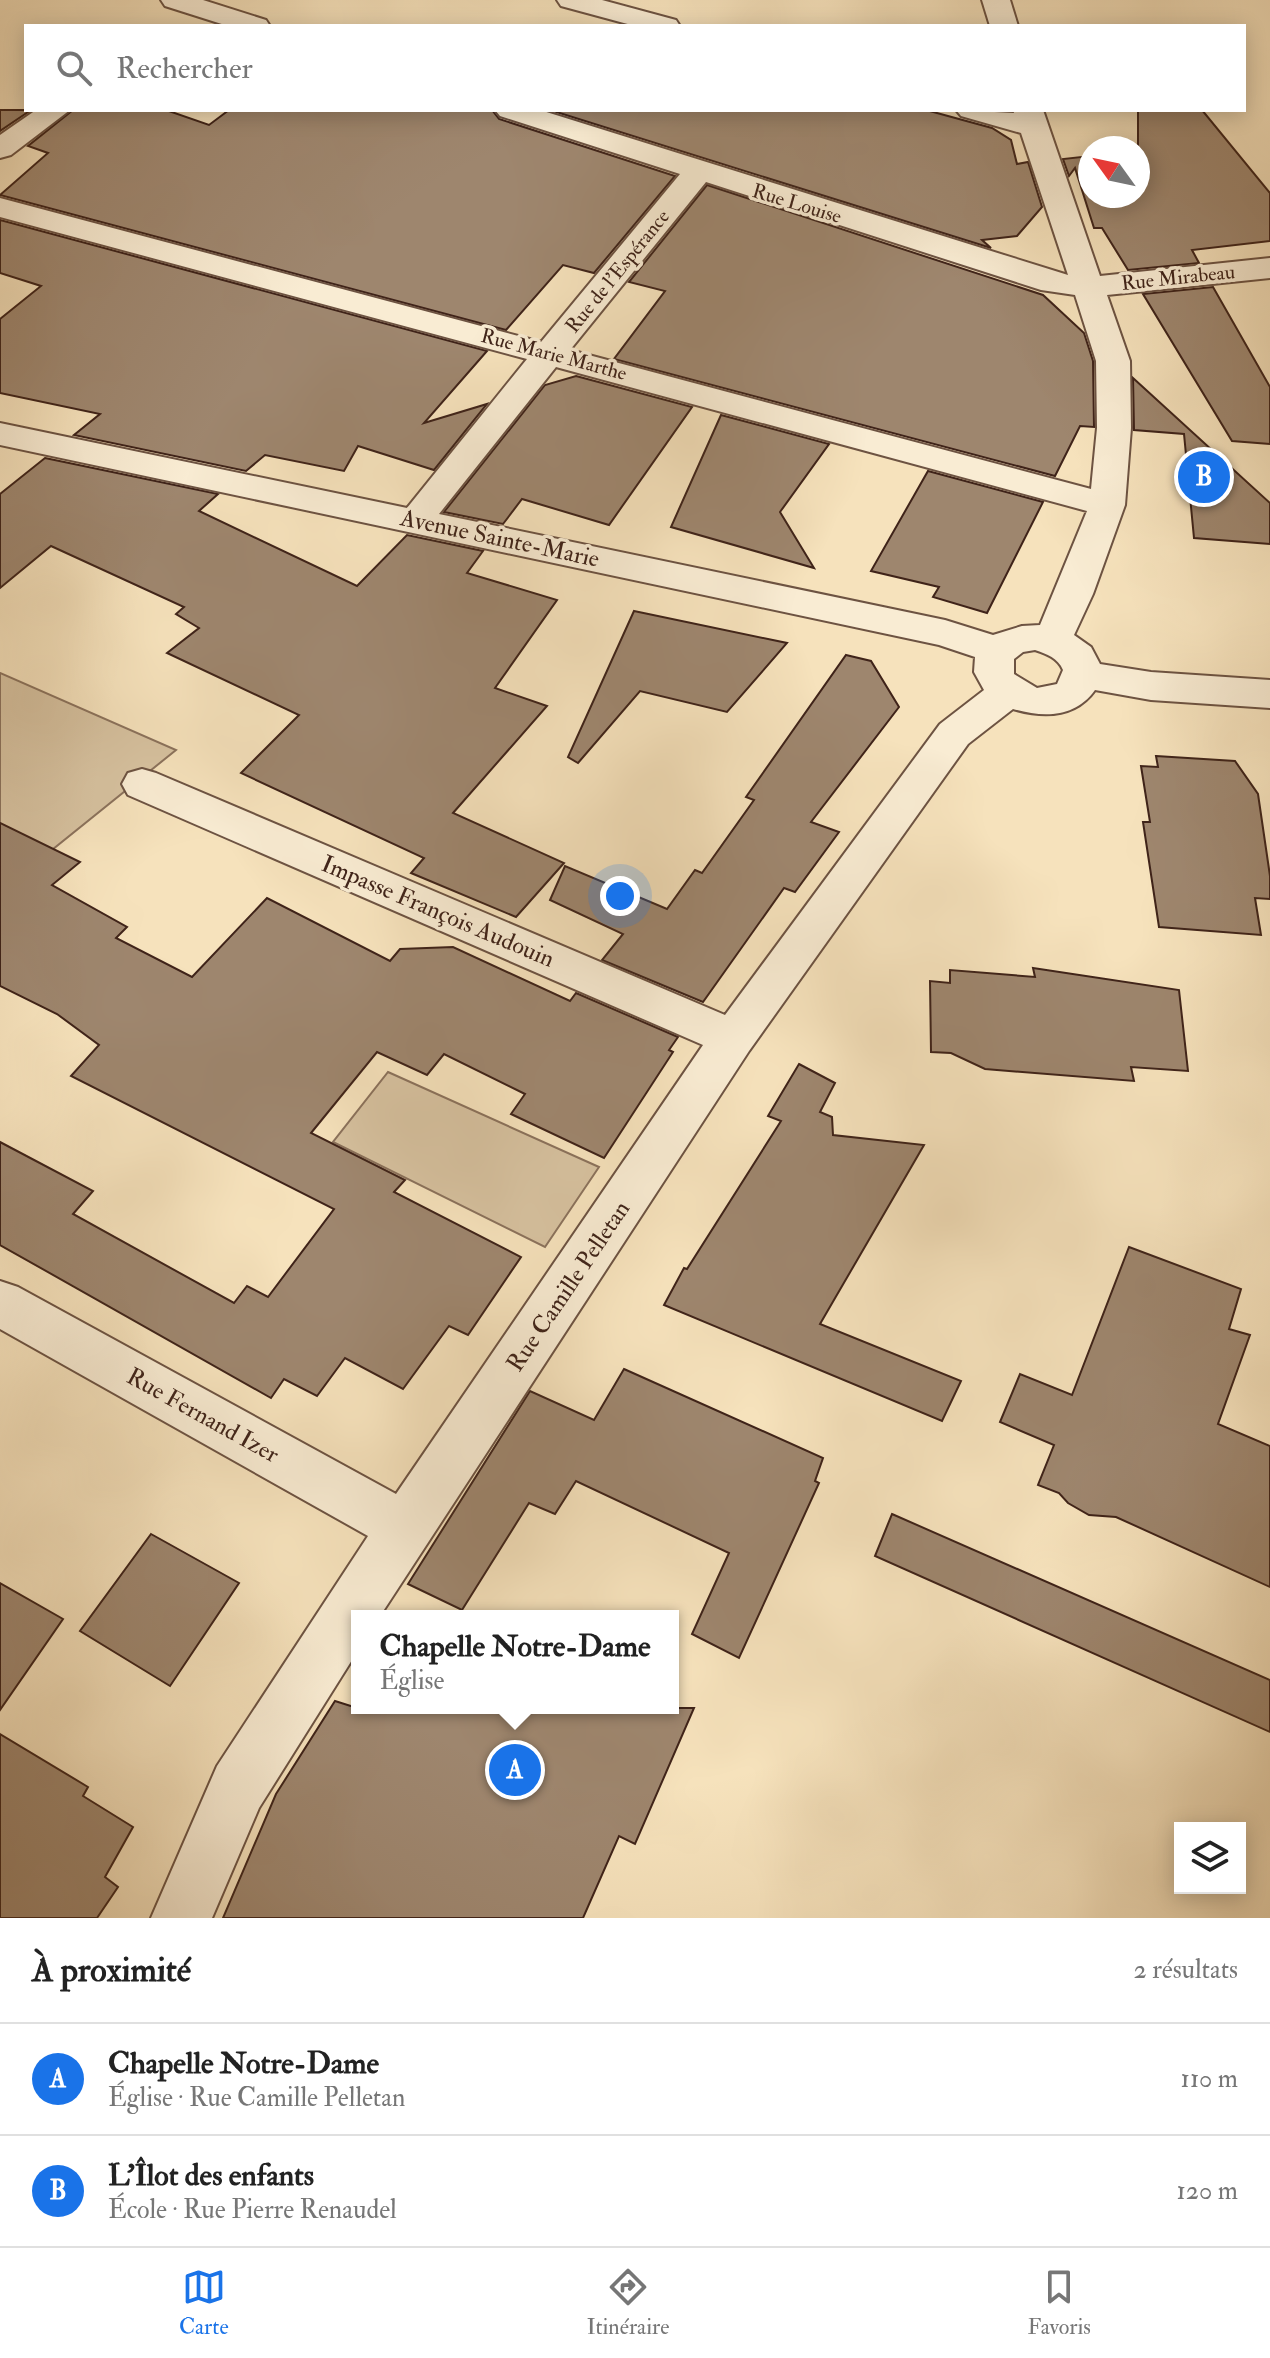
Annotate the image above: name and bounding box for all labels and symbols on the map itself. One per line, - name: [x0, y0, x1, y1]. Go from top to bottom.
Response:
- north arrow: [1078, 136, 1150, 208]
- street label: Rue Louise: [749, 178, 845, 229]
- street label: Rue de l'Espérance: [560, 204, 676, 339]
- street label: Rue Mirabeau: [1120, 259, 1236, 296]
- street label: Rue Marie Marthe: [478, 323, 630, 386]
- pin: B: [1178, 447, 1230, 507]
- street label: Avenue Sainte-Marie: [397, 502, 602, 575]
- street label: Impasse François Audouin: [317, 848, 559, 975]
- your location: [600, 876, 640, 916]
- street label: Rue Camille Pelletan: [500, 1195, 637, 1378]
- street label: Rue Fernand Izer: [121, 1361, 284, 1470]
- pin: A: [489, 1740, 541, 1800]

